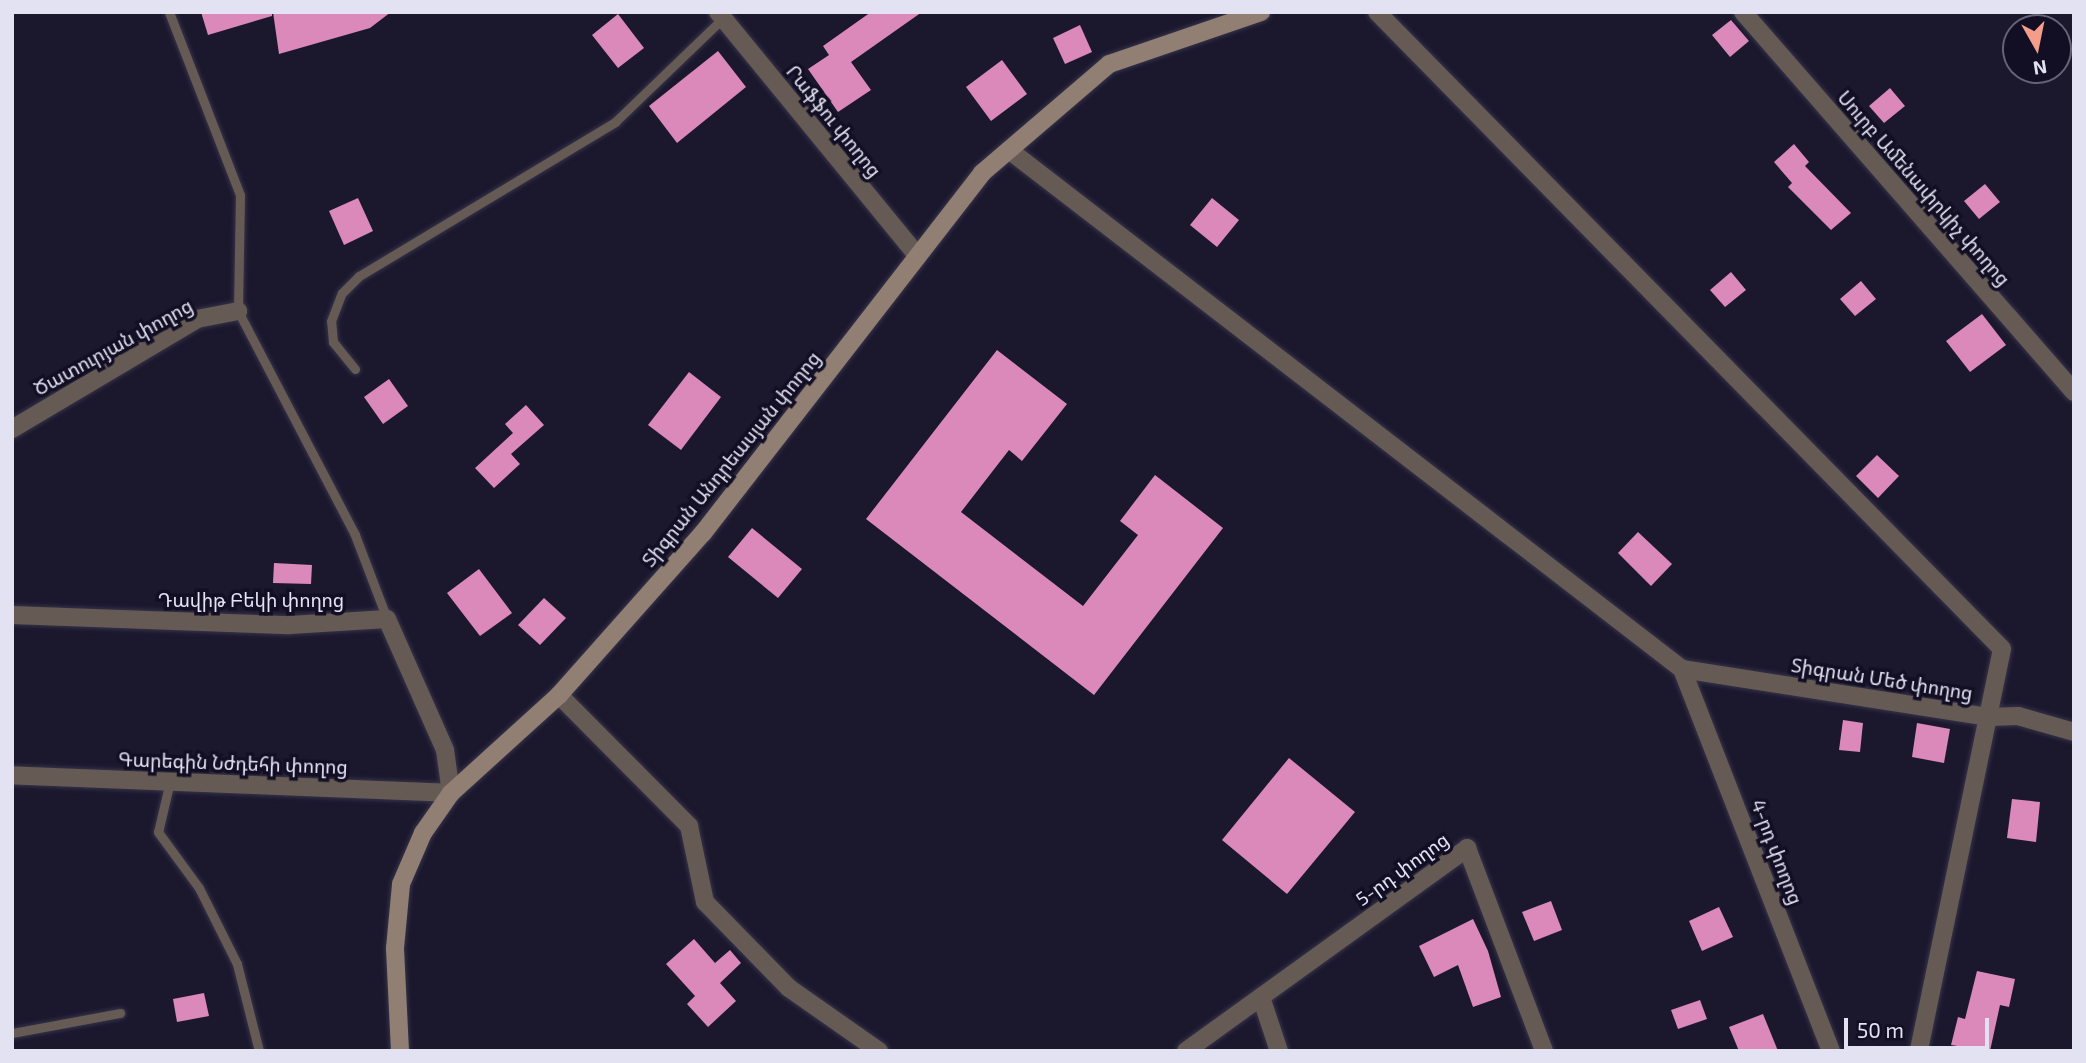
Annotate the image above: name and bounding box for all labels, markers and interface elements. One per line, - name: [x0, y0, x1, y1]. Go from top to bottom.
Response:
- north arrow: [2002, 14, 2072, 84]
- text: N: [2031, 56, 2049, 81]
- street label: Րաֆֆու փողոց: [782, 60, 886, 182]
- street label: Սուրբ Ամենափրկիչ փողոց: [1833, 86, 2015, 290]
- street label: Ծատուրյան փողոց: [30, 294, 196, 400]
- street label: Տիգրան Անդրեասյան փողոց: [637, 347, 825, 571]
- street label: Դավիթ Բեկի փողոց: [158, 589, 344, 611]
- street label: Տիգրան Մեծ փողոց: [1790, 653, 1974, 705]
- street label: Գարեգին Նժդեհի փողոց: [118, 748, 348, 778]
- street label: 4-րդ փողոց: [1747, 796, 1807, 908]
- street label: 5-րդ փողոց: [1351, 828, 1453, 910]
- scale bar: [1848, 1004, 1993, 1048]
- text: 50 m: [1857, 1017, 1904, 1042]

